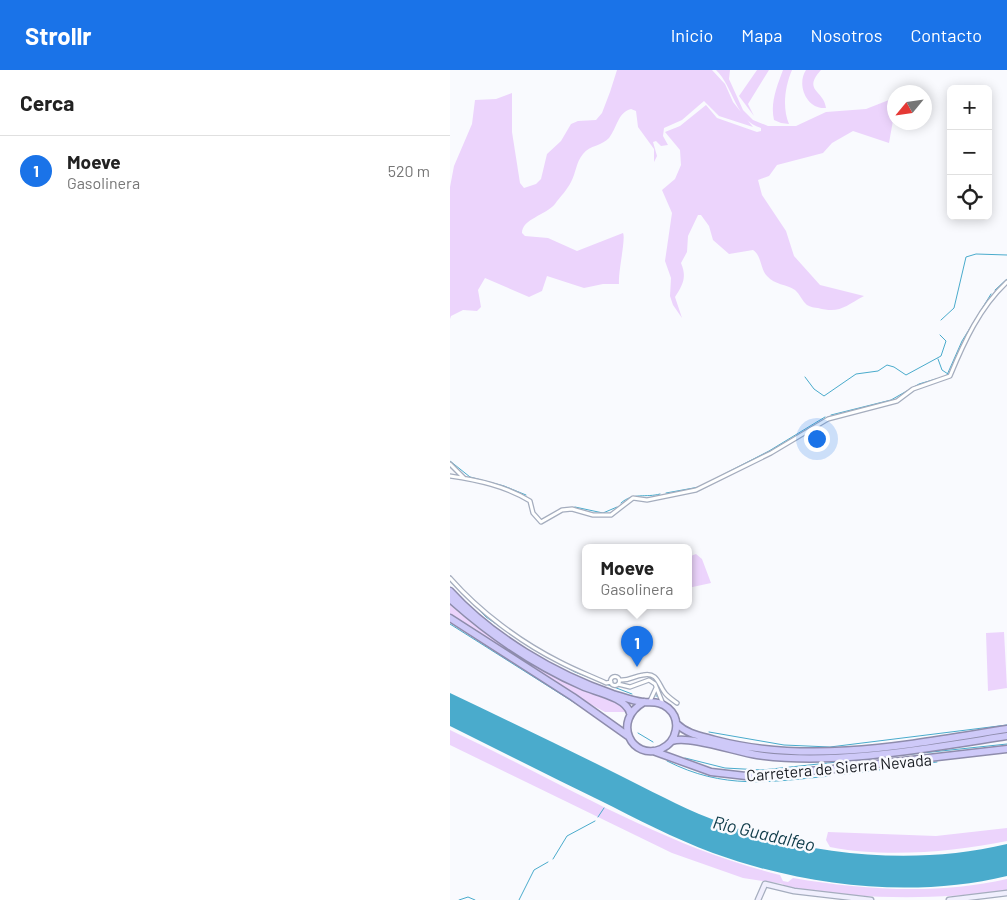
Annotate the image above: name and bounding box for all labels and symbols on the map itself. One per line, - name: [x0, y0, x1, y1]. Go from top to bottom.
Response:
- north arrow: [887, 85, 932, 130]
- your location: [804, 426, 830, 452]
- pin: 1: [621, 626, 653, 667]
- street label: Carretera de Sierra Nevada: [745, 749, 933, 785]
- water label: Río Guadalfeo: [711, 811, 817, 855]

